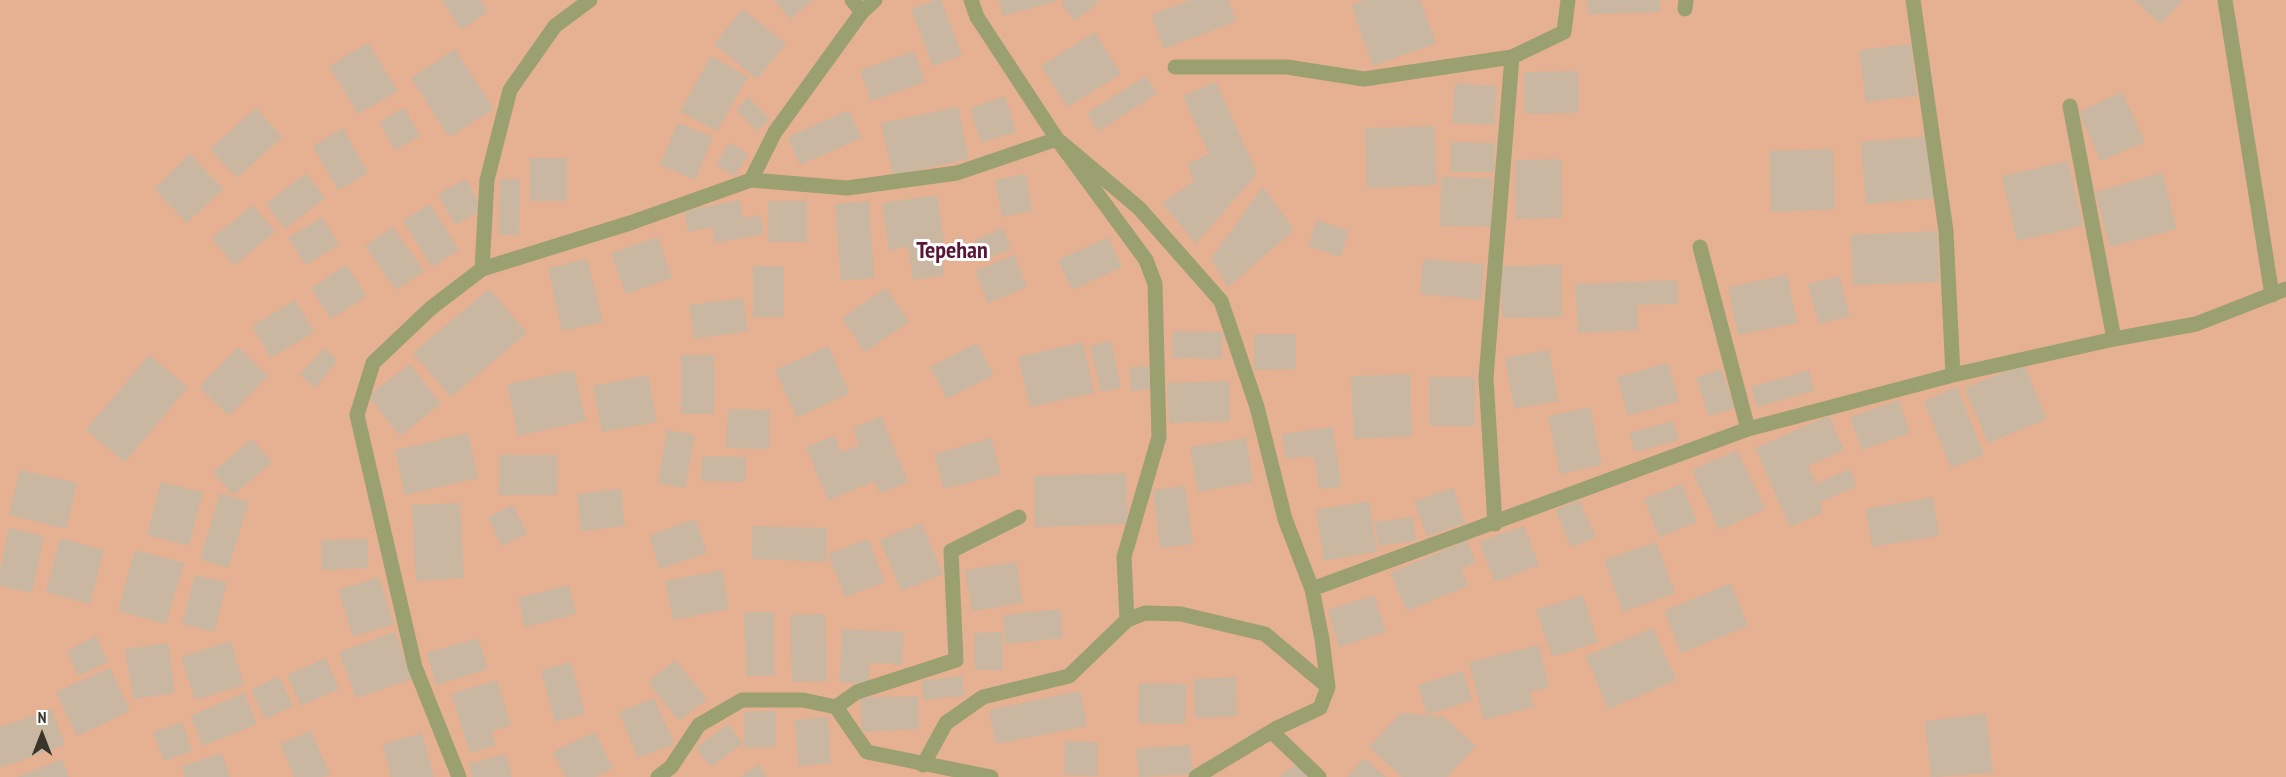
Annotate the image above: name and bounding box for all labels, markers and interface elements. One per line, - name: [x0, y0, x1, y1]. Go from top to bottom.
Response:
- district label: Tepehan: [916, 237, 988, 265]
- north arrow: [12, 705, 72, 765]
- text: N: [38, 707, 46, 727]

